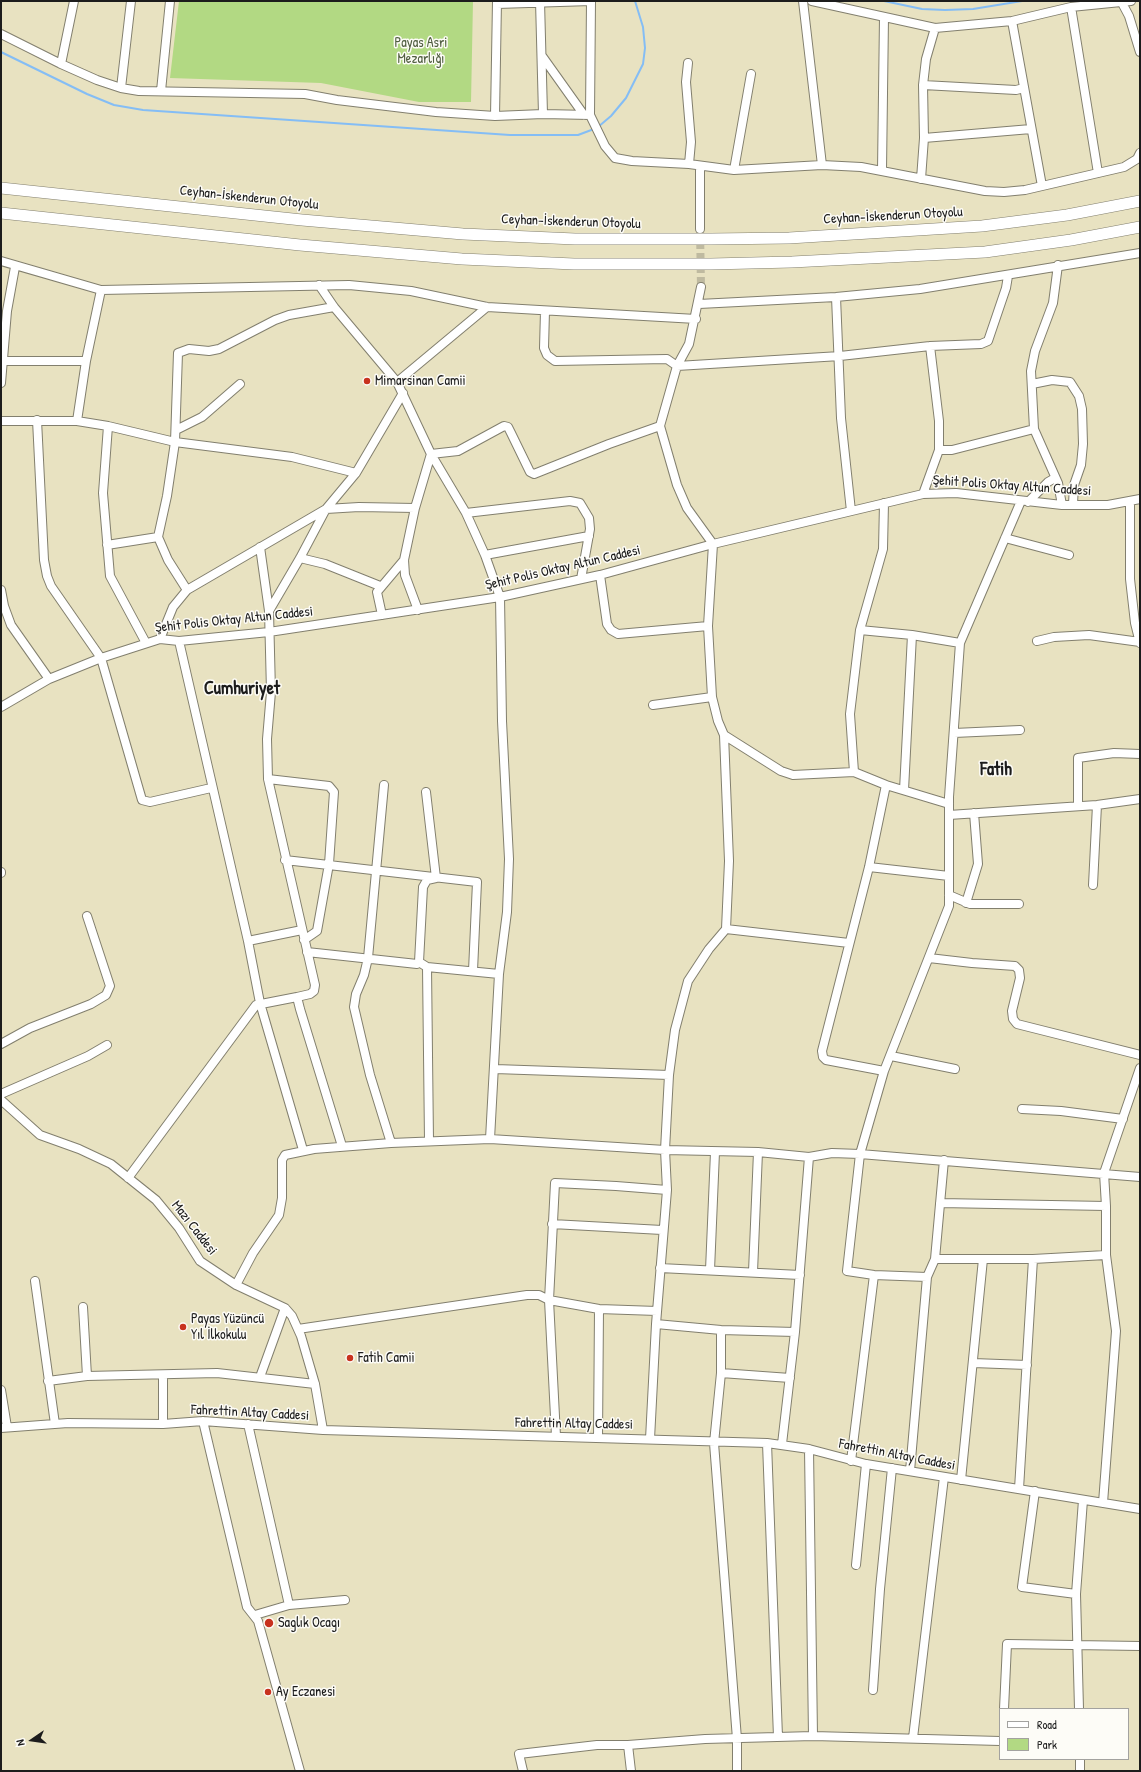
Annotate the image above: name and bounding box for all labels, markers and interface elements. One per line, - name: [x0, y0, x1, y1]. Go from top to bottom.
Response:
- park label: Payas Asri Mezarlığı: [395, 35, 447, 68]
- street label: Ceyhan-İskenderun Otoyolu: [179, 182, 319, 214]
- street label: Ceyhan-İskenderun Otoyolu: [823, 204, 963, 228]
- street label: Ceyhan-İskenderun Otoyolu: [501, 211, 641, 233]
- place label: Mimarsinan Camii: [375, 373, 466, 389]
- marker: Mimarsinan Camii: [362, 376, 372, 386]
- street label: Şehit Polis Oktay Altun Caddesi: [932, 472, 1092, 500]
- street label: Şehit Polis Oktay Altun Caddesi: [484, 542, 642, 594]
- street label: Şehit Polis Oktay Altun Caddesi: [154, 603, 314, 637]
- district label: Cumhuriyet: [204, 678, 280, 700]
- district label: Fatih: [980, 759, 1012, 781]
- street label: Mazı Caddesi: [168, 1197, 220, 1259]
- place label: Payas Yüzüncü Yıl İlkokulu: [191, 1311, 264, 1344]
- marker: Payas Yüzüncü Yıl İlkokulu: [178, 1322, 188, 1332]
- place label: Fatih Camii: [358, 1350, 415, 1366]
- marker: Fatih Camii: [345, 1353, 355, 1363]
- street label: Fahrettin Altay Caddesi: [191, 1402, 309, 1424]
- street label: Fahrettin Altay Caddesi: [515, 1415, 633, 1433]
- street label: Fahrettin Altay Caddesi: [837, 1435, 957, 1475]
- place label: Saglık Ocagı: [278, 1615, 340, 1631]
- marker: Saglık Ocagı: [263, 1617, 275, 1629]
- place label: Ay Eczanesi: [276, 1684, 335, 1700]
- marker: Ay Eczanesi: [263, 1687, 273, 1697]
- legend: [999, 1708, 1129, 1760]
- text: Road: [1037, 1716, 1057, 1733]
- north arrow: [12, 1720, 52, 1760]
- text: Park: [1037, 1736, 1057, 1753]
- text: N: [13, 1738, 28, 1747]

